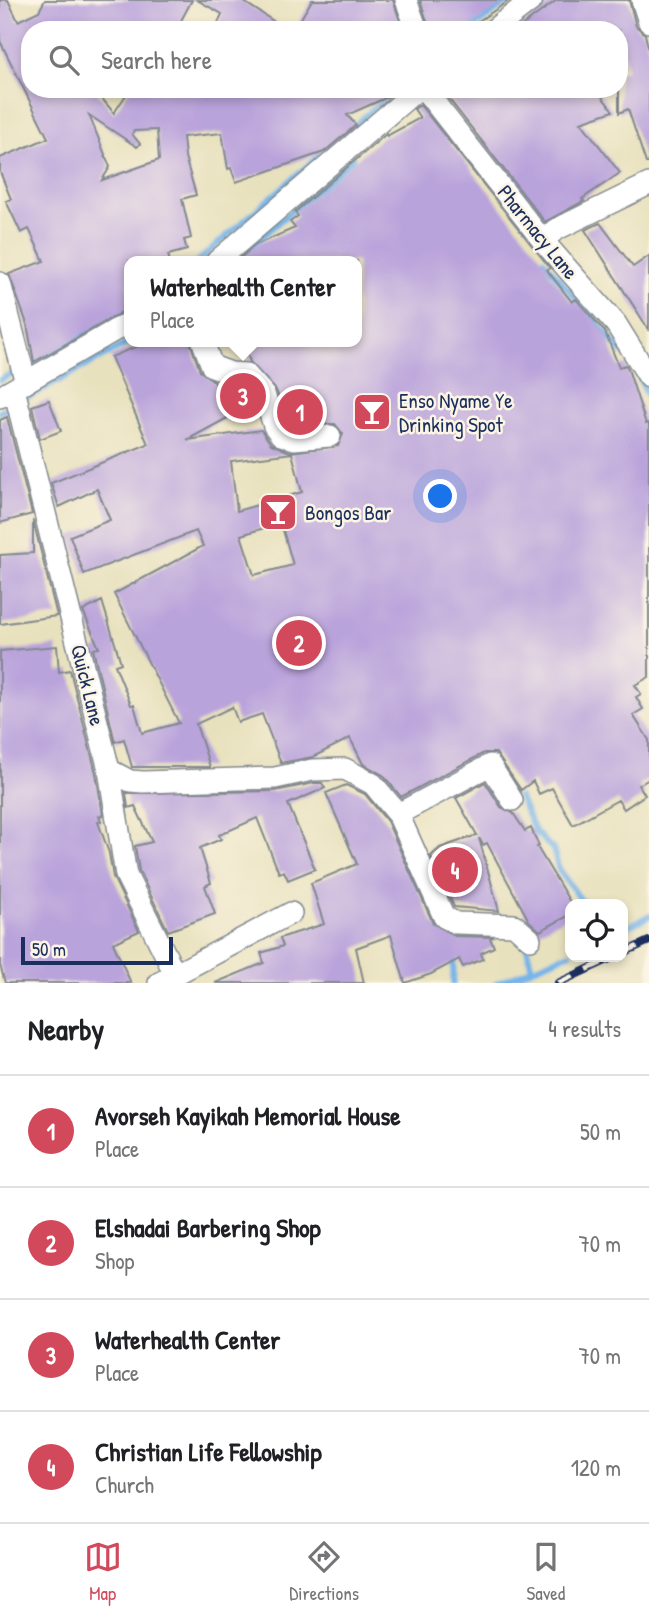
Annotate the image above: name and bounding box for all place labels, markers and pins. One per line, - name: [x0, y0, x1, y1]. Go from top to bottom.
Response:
- pin: 3: [220, 370, 266, 422]
- pin: 1: [277, 386, 323, 438]
- place label: Enso Nyame Ye Drinking Spot: [399, 386, 513, 439]
- bar icon: Enso Nyame Ye Drinking Spot: [351, 391, 393, 433]
- bar icon: Bongos Bar: [257, 491, 299, 533]
- place label: Bongos Bar: [305, 498, 391, 527]
- pin: 2: [276, 617, 322, 669]
- pin: 4: [432, 844, 478, 896]

